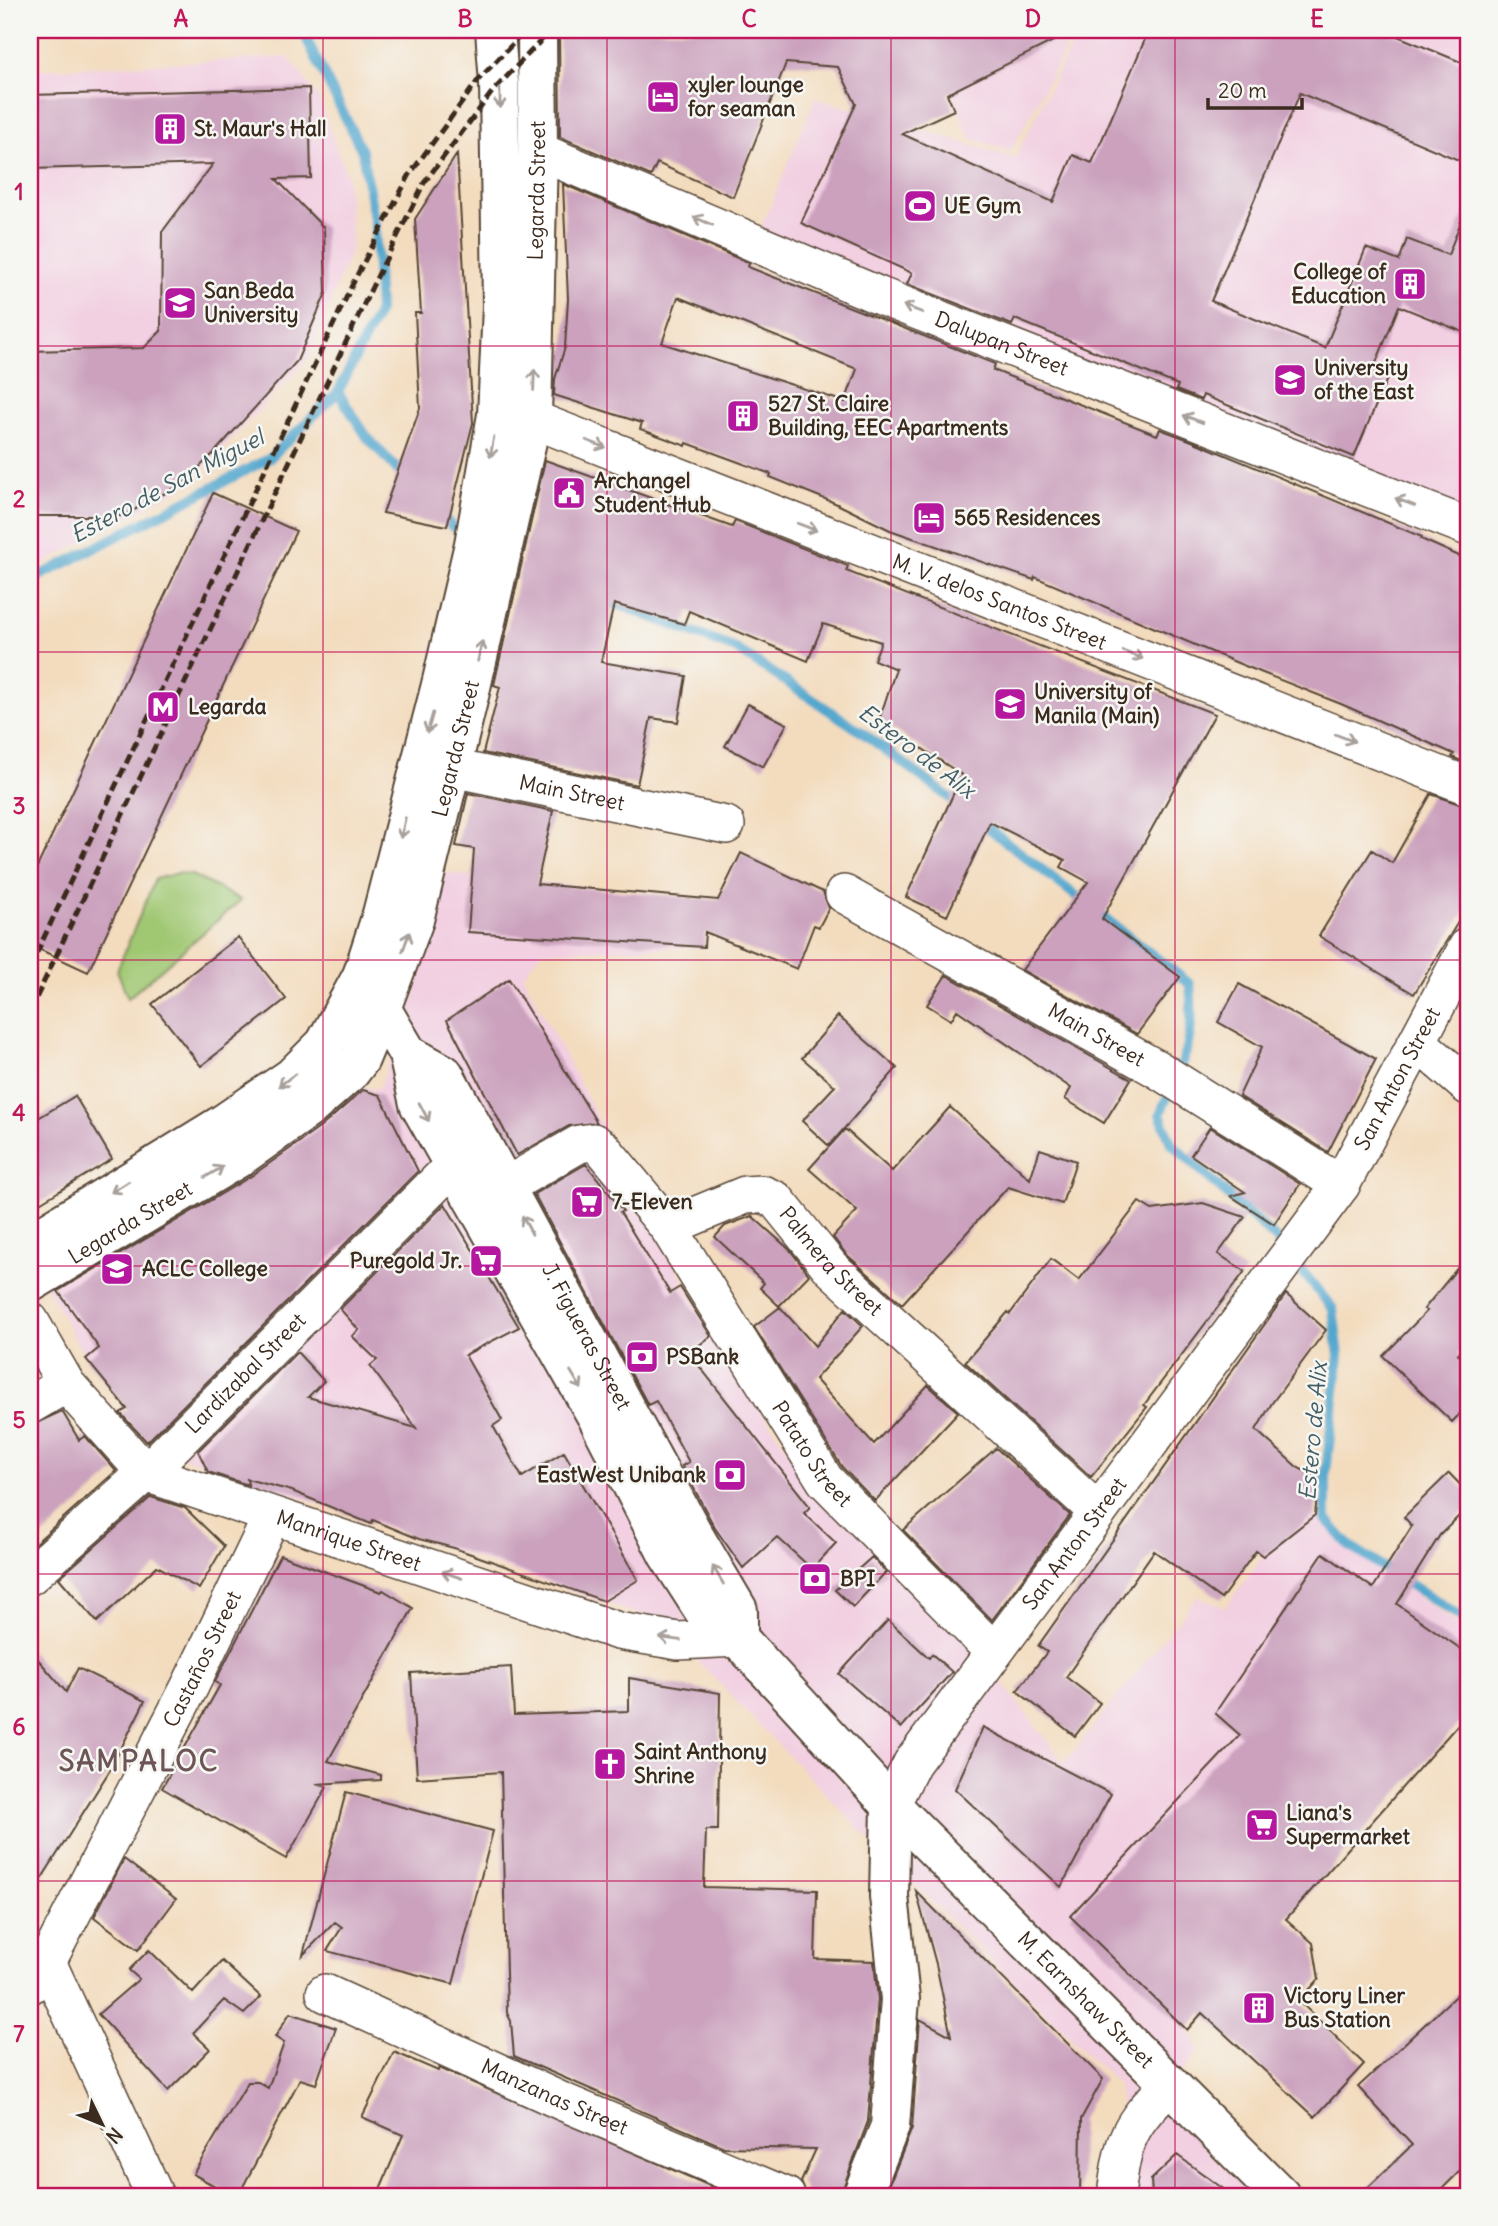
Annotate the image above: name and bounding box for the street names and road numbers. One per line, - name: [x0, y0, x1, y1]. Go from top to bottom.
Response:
- street label: Legarda Street: [522, 121, 551, 261]
- street label: Dalupan Street: [931, 305, 1072, 382]
- street label: M. V. delos Santos Street: [889, 548, 1111, 656]
- street label: Legarda Street: [426, 678, 485, 820]
- street label: Main Street: [517, 768, 627, 817]
- street label: Main Street: [1043, 997, 1150, 1072]
- street label: San Anton Street: [1348, 1002, 1446, 1155]
- street label: Legarda Street: [63, 1175, 197, 1270]
- street label: Palmera Street: [774, 1201, 888, 1321]
- street label: J. Figueras Street: [536, 1258, 637, 1415]
- street label: Lardizabal Street: [179, 1307, 311, 1439]
- street label: Patato Street: [766, 1396, 858, 1512]
- street label: San Anton Street: [1016, 1472, 1132, 1615]
- street label: Manrique Street: [273, 1504, 425, 1577]
- street label: Castaños Street: [157, 1586, 247, 1732]
- street label: M. Earnshaw Street: [1012, 1926, 1160, 2074]
- street label: Manzanas Street: [477, 2052, 632, 2141]

